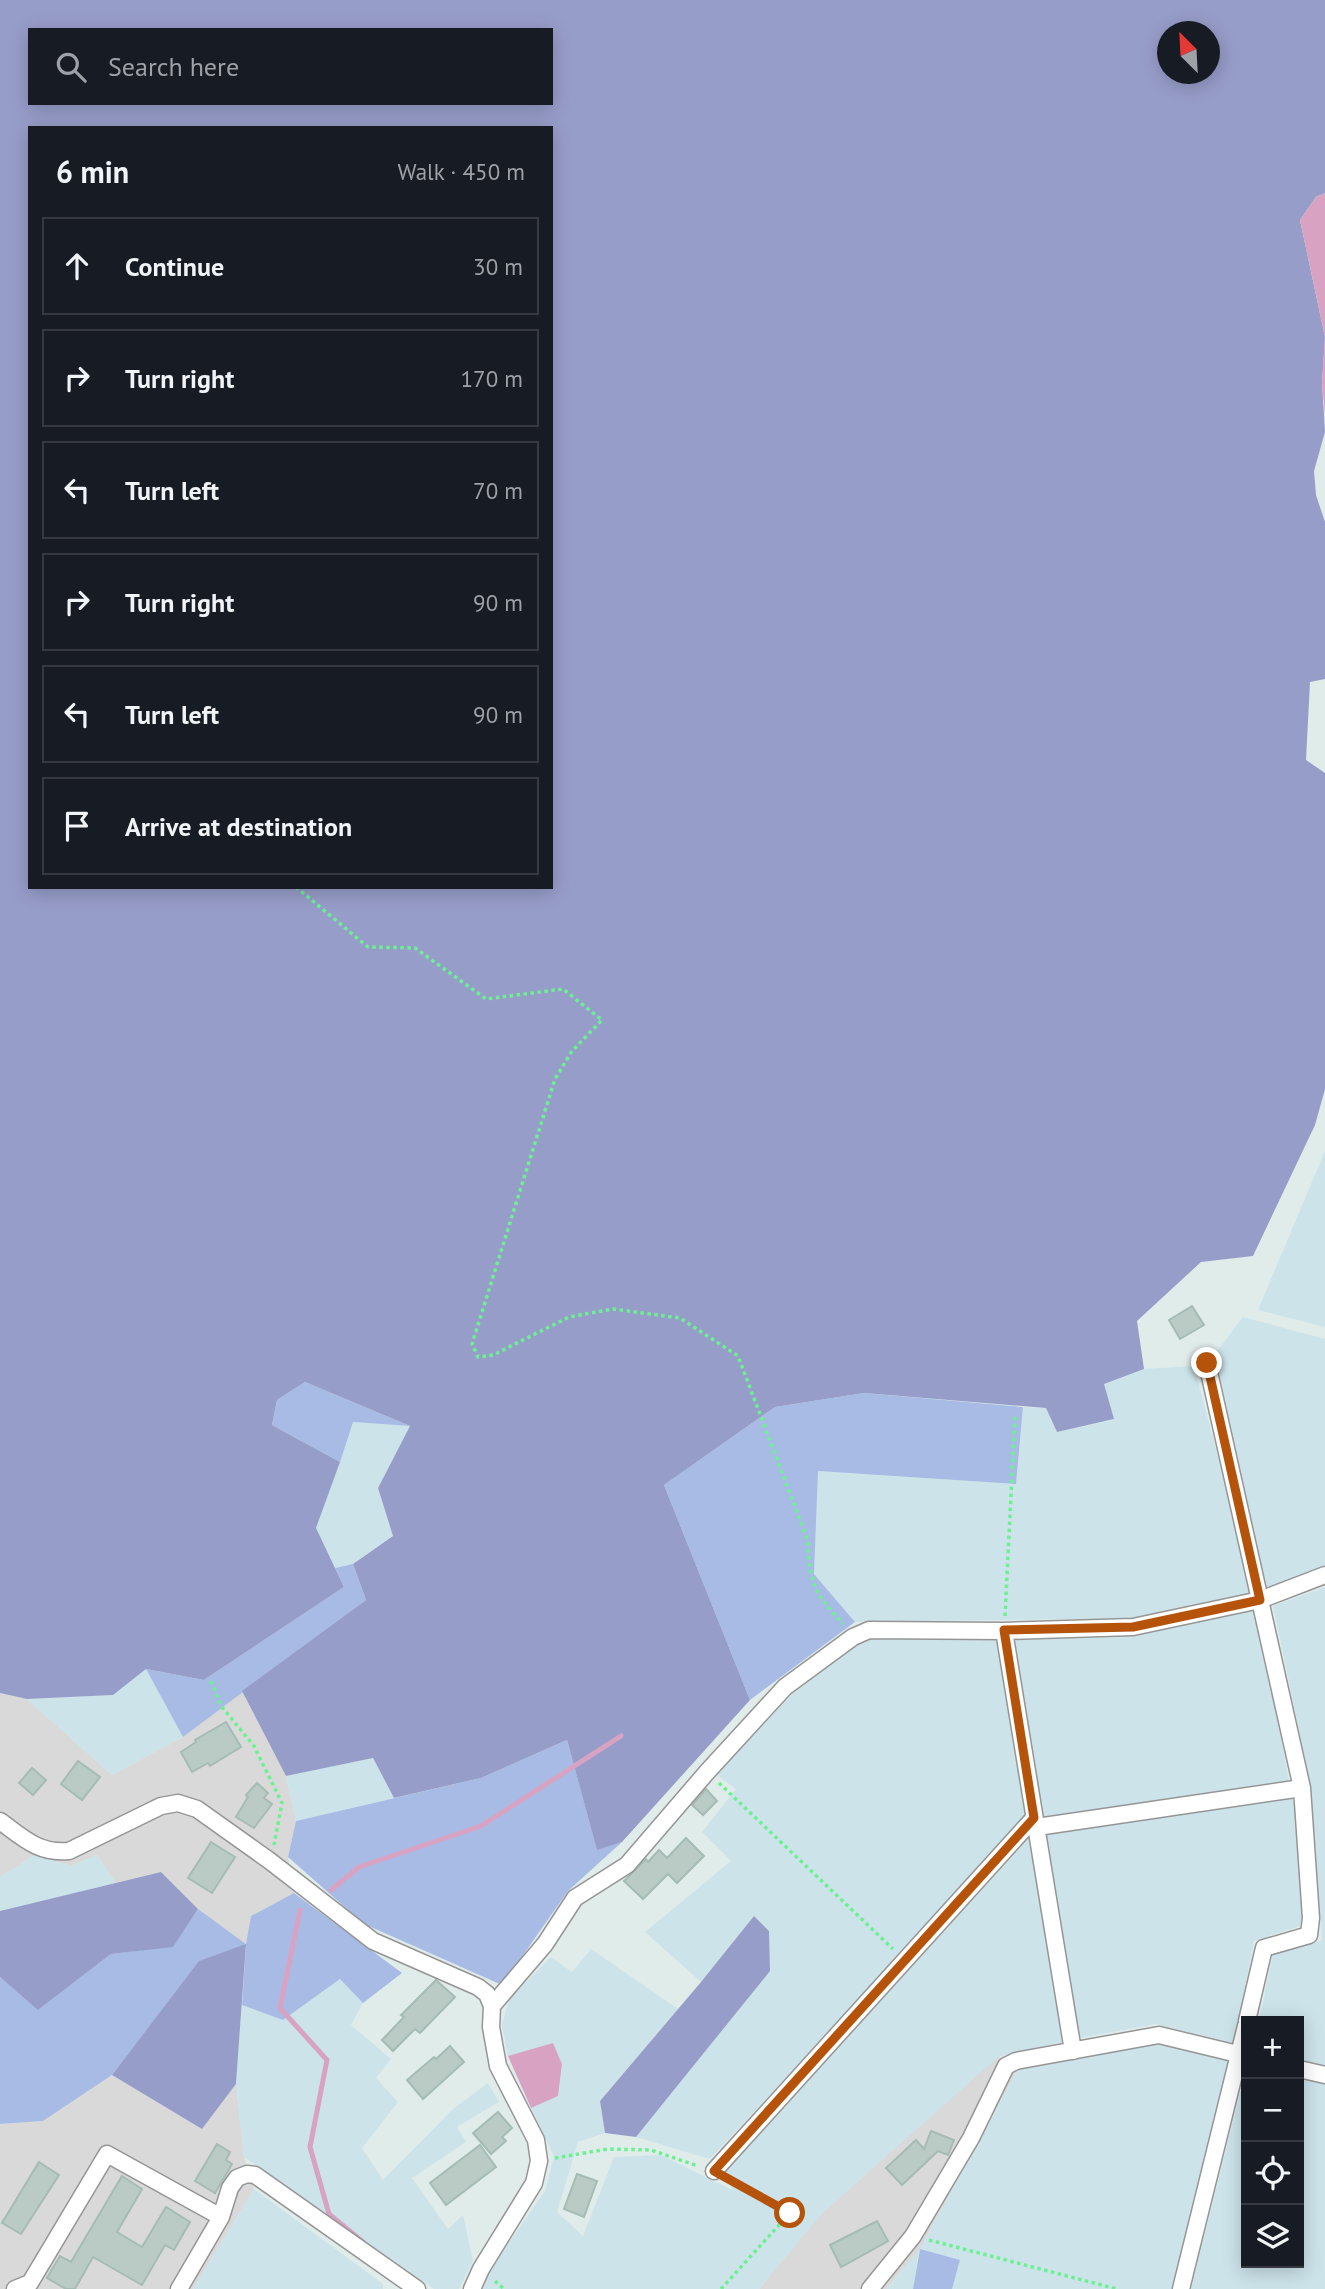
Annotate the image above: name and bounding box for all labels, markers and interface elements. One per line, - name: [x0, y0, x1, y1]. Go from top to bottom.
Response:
- north arrow: [1157, 21, 1220, 84]
- search box: [28, 28, 553, 105]
- icon: search: [52, 48, 90, 86]
- text: Search here: [108, 50, 239, 83]
- text: 6 min: [56, 152, 129, 191]
- text: Walk · 450 m: [398, 157, 525, 186]
- icon: ahead: [58, 247, 96, 285]
- text: Continue: [125, 250, 224, 283]
- text: 30 m: [473, 252, 523, 281]
- icon: right: [58, 359, 96, 397]
- text: Turn right: [125, 362, 234, 395]
- text: 170 m: [461, 364, 523, 393]
- icon: left: [58, 471, 96, 509]
- text: Turn left: [125, 474, 219, 507]
- text: 70 m: [473, 476, 523, 505]
- icon: right: [58, 583, 96, 621]
- text: Turn right: [125, 586, 234, 619]
- text: 90 m: [473, 588, 523, 617]
- icon: left: [58, 695, 96, 733]
- text: Turn left: [125, 698, 219, 731]
- text: 90 m: [473, 700, 523, 729]
- icon: arrive: [58, 807, 96, 845]
- text: Arrive at destination: [125, 810, 352, 843]
- route end: [1191, 1347, 1222, 1378]
- map controls: [1241, 2016, 1304, 2268]
- button: +: [1241, 2016, 1304, 2079]
- button: −: [1241, 2079, 1304, 2142]
- button: locate: [1241, 2142, 1304, 2205]
- route start: [774, 2197, 805, 2228]
- button: layers: [1241, 2205, 1304, 2268]

